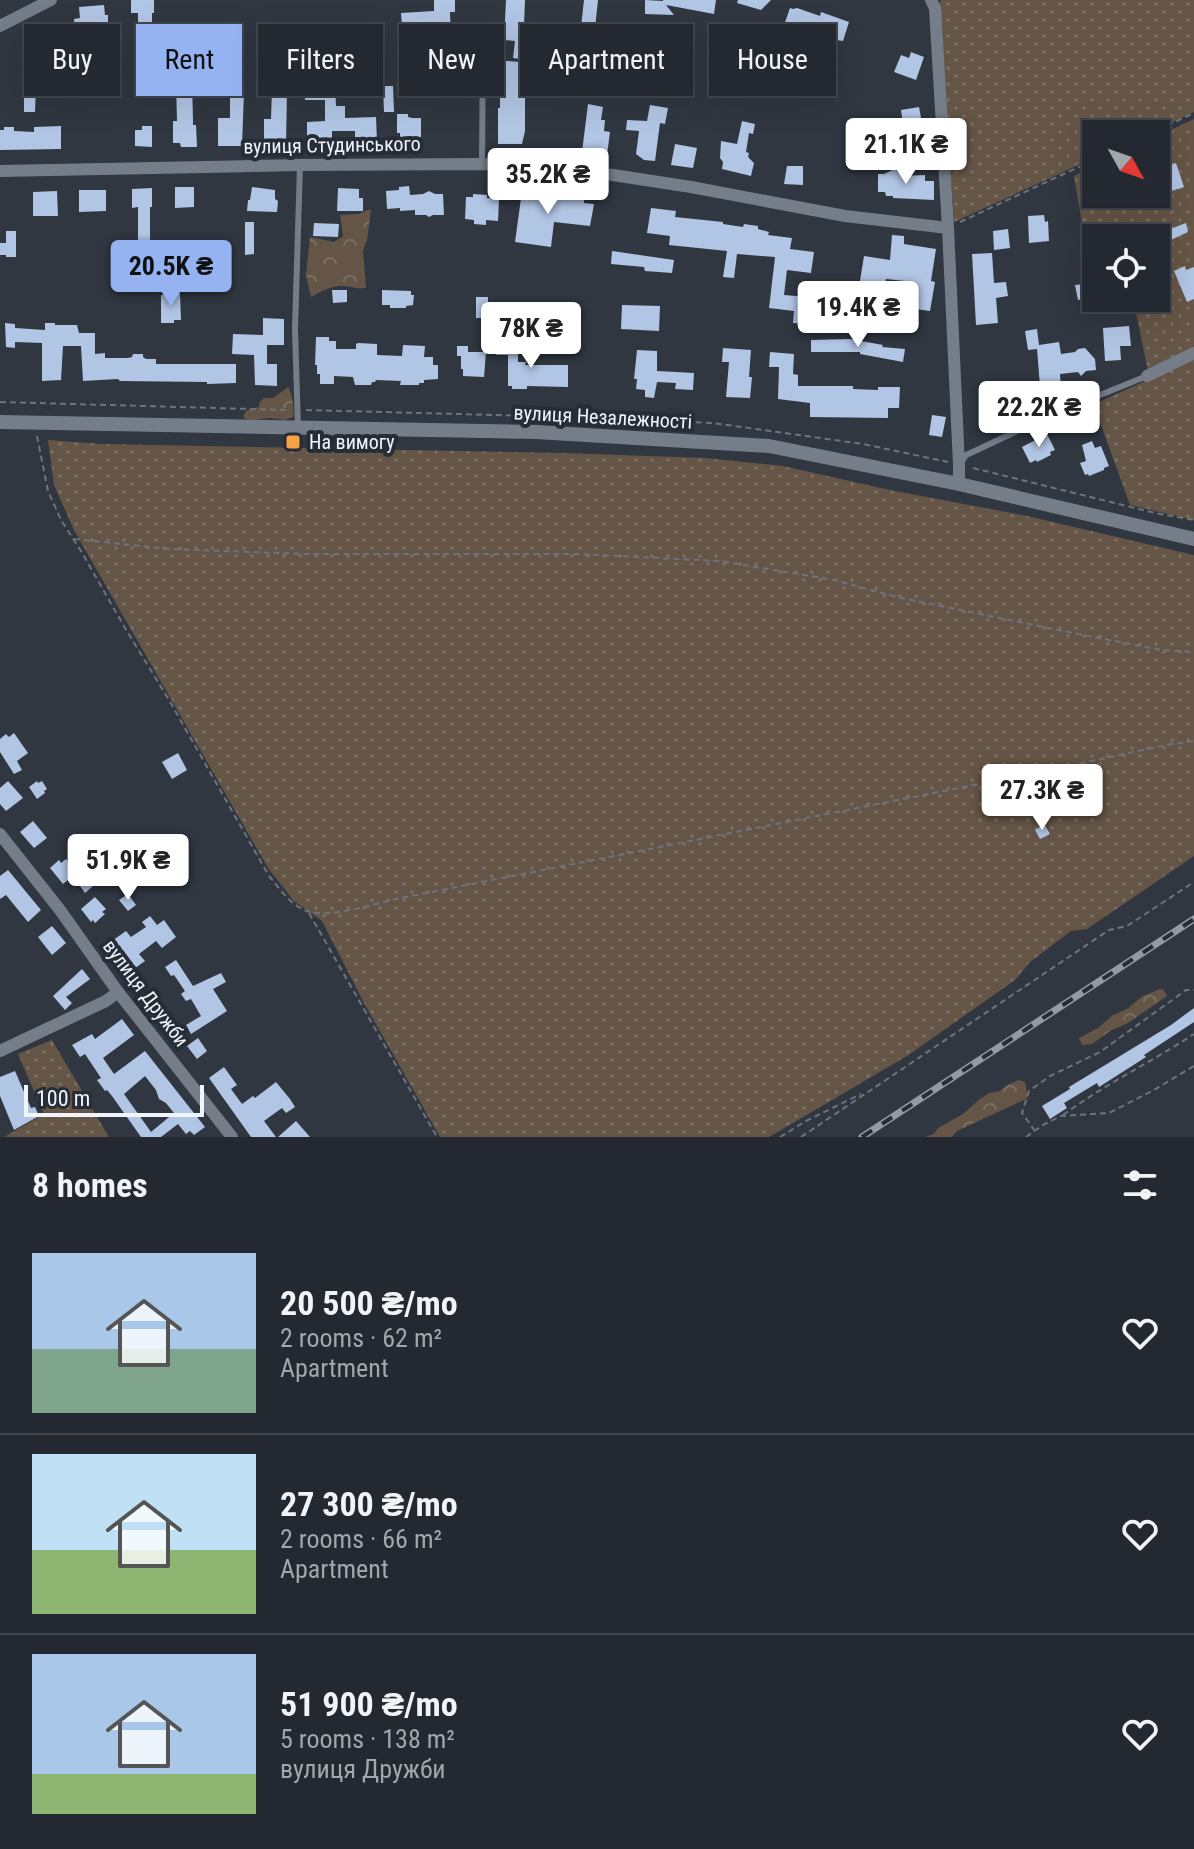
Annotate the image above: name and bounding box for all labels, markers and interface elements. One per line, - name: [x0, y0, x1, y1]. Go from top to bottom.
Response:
- chip: Buy: [24, 24, 120, 96]
- chip: Rent: [136, 24, 242, 96]
- chip: Filters: [258, 24, 383, 96]
- chip: New: [399, 24, 504, 96]
- chip: Apartment: [520, 24, 693, 96]
- chip: House: [709, 24, 836, 96]
- pin: 21.1K ₴: [832, 118, 980, 186]
- north arrow: [1082, 120, 1170, 208]
- map controls: [1082, 120, 1170, 312]
- text: 21.1K ₴: [864, 129, 948, 159]
- street label: вулиця Студинського: [243, 131, 421, 159]
- pin: 35.2K ₴: [474, 148, 622, 216]
- text: 35.2K ₴: [506, 159, 590, 189]
- button: locate: [1082, 224, 1170, 312]
- pin: 20.5K ₴: [97, 240, 245, 308]
- text: 20.5K ₴: [129, 251, 213, 281]
- pin: 19.4K ₴: [784, 281, 932, 349]
- text: 19.4K ₴: [816, 292, 900, 322]
- pin: 78K ₴: [475, 302, 587, 370]
- text: 78K ₴: [499, 313, 563, 343]
- pin: 22.2K ₴: [965, 381, 1113, 449]
- text: 22.2K ₴: [997, 392, 1081, 422]
- street label: вулиця Незалежності: [513, 400, 693, 434]
- place label: На вимогу: [309, 430, 395, 454]
- marker: На вимогу: [284, 433, 302, 451]
- pin: 27.3K ₴: [968, 764, 1116, 832]
- text: 27.3K ₴: [1000, 775, 1084, 805]
- pin: 51.9K ₴: [54, 834, 202, 902]
- text: 51.9K ₴: [86, 845, 170, 875]
- street label: вулиця Дружби: [98, 935, 194, 1051]
- scale bar: [24, 1081, 204, 1117]
- text: 100 m: [36, 1086, 90, 1111]
- icon: filters: [1118, 1163, 1162, 1207]
- text: 8 homes: [32, 1165, 148, 1205]
- text: 20 500 ₴/mo: [280, 1283, 458, 1323]
- icon: home: [96, 1285, 192, 1381]
- icon: heart: [1118, 1311, 1162, 1355]
- text: 2 rooms · 62 m²: [280, 1323, 442, 1353]
- text: Apartment: [280, 1353, 389, 1383]
- text: 27 300 ₴/mo: [280, 1484, 458, 1524]
- icon: home: [96, 1486, 192, 1582]
- icon: heart: [1118, 1512, 1162, 1556]
- text: 2 rooms · 66 m²: [280, 1524, 442, 1554]
- text: Apartment: [280, 1554, 389, 1584]
- text: 51 900 ₴/mo: [280, 1684, 458, 1724]
- icon: home: [96, 1686, 192, 1782]
- icon: heart: [1118, 1712, 1162, 1756]
- text: 5 rooms · 138 m²: [280, 1724, 455, 1754]
- text: вулиця Дружби: [280, 1754, 446, 1784]

